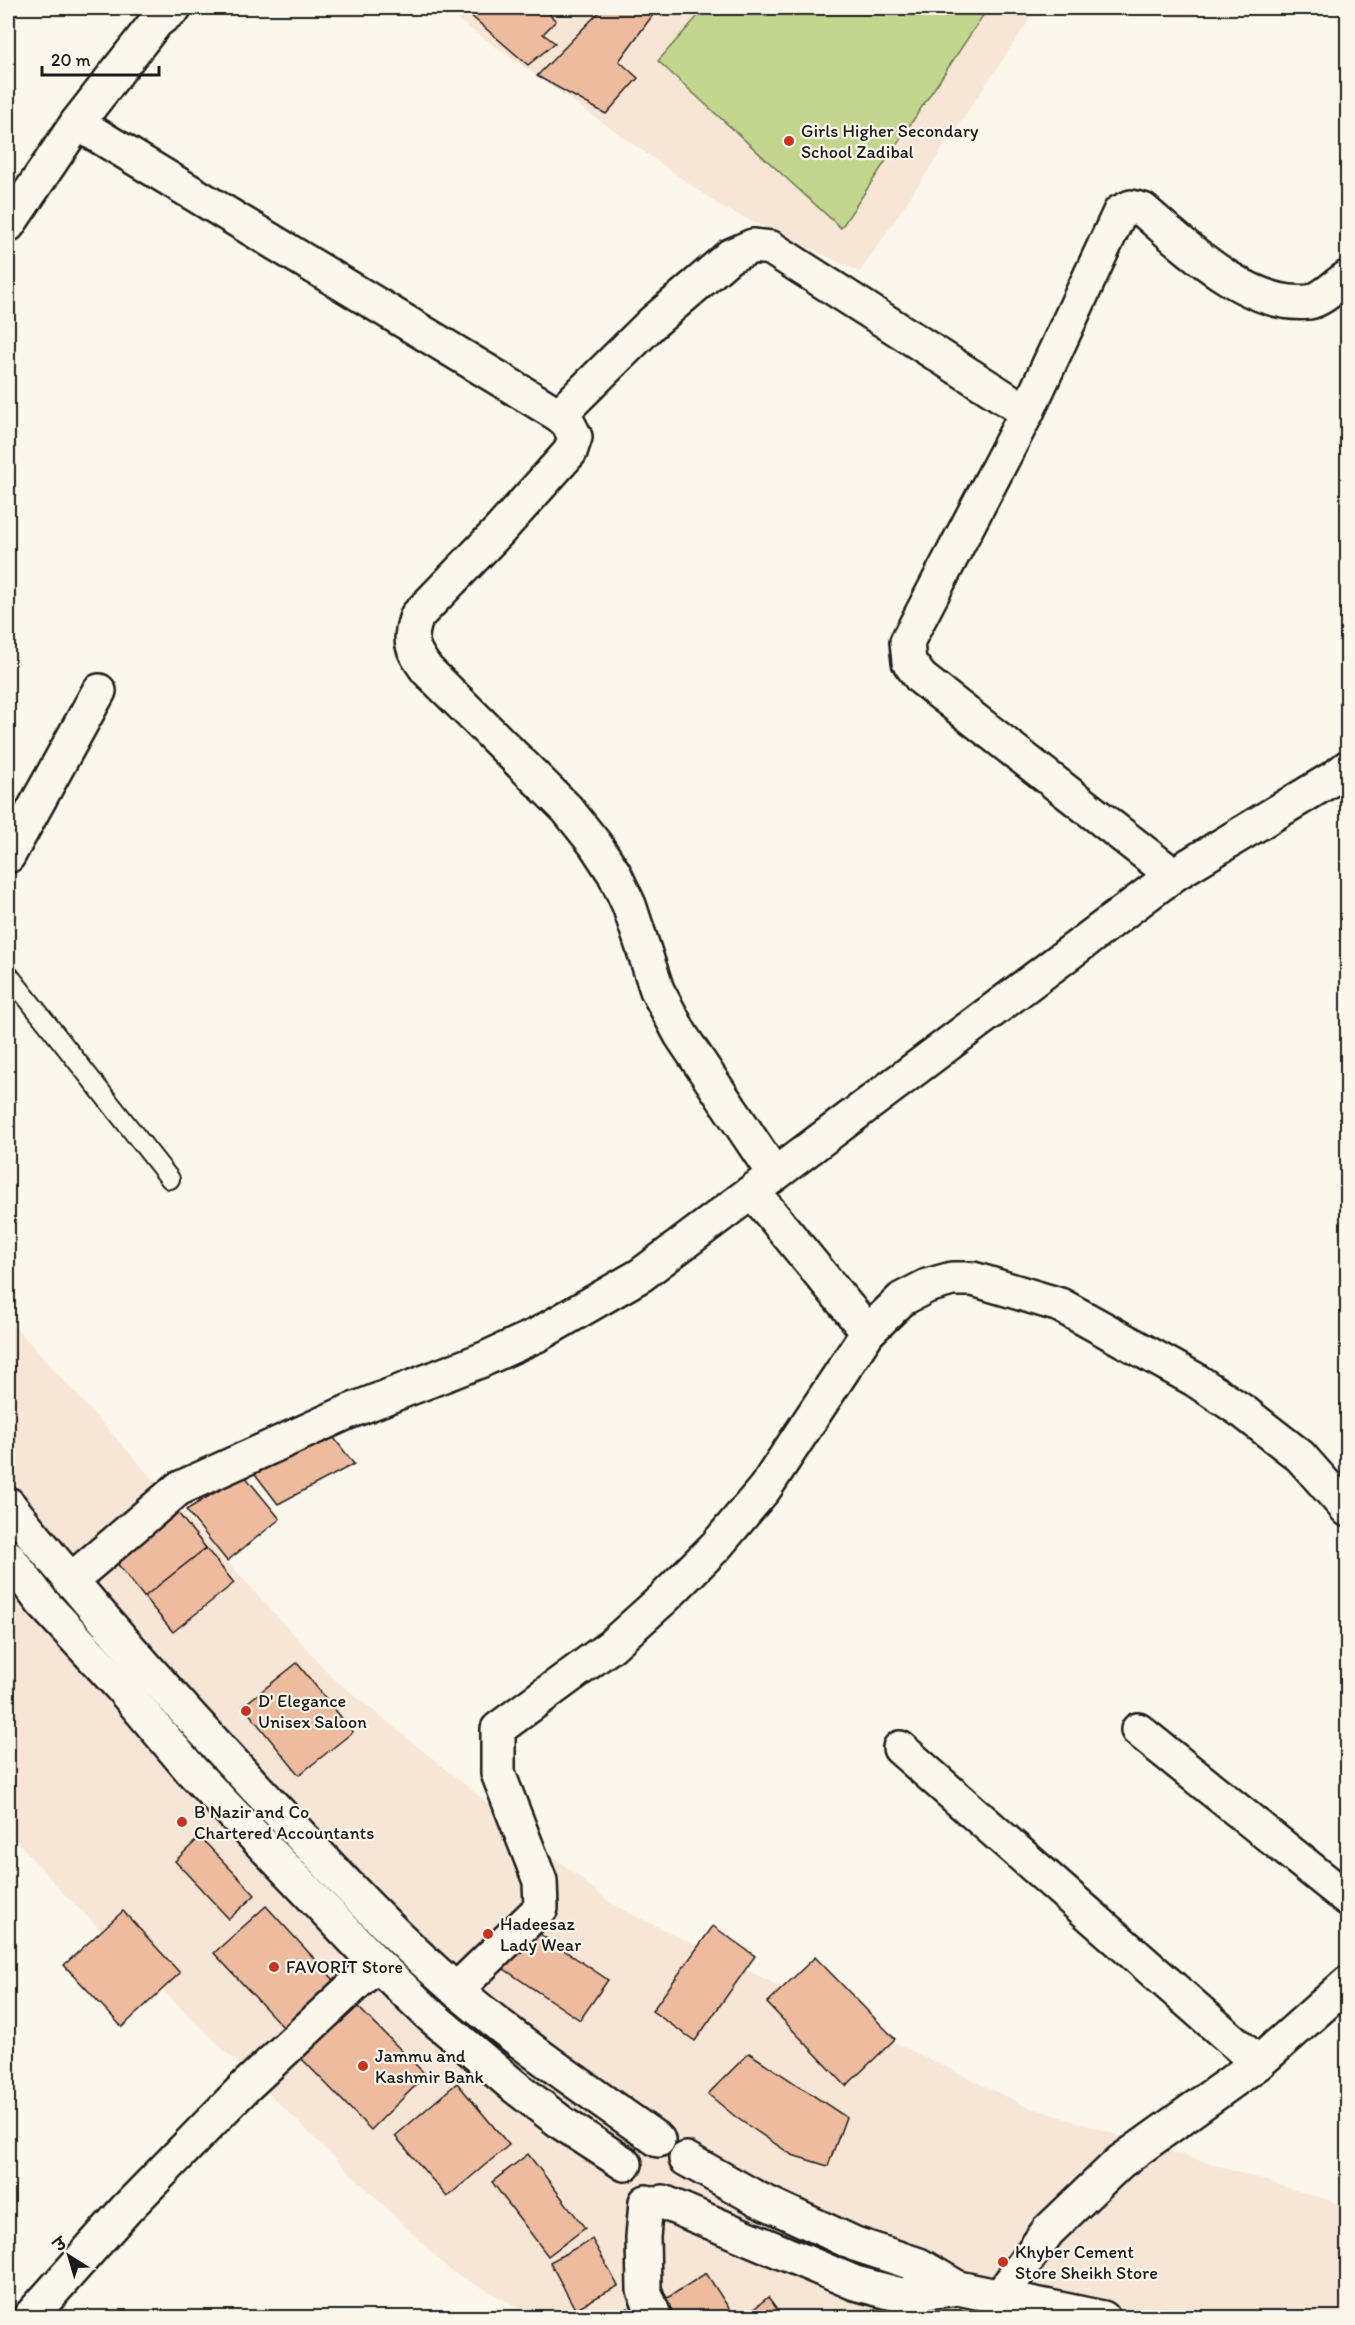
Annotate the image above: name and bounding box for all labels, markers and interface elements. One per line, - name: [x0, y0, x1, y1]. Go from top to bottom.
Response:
- scale bar: [42, 39, 159, 77]
- text: 20 m: [51, 49, 91, 71]
- place label: Girls Higher Secondary School Zadibal: [801, 120, 979, 163]
- marker: Girls Higher Secondary School Zadibal: [782, 134, 796, 148]
- place label: D' Elegance Unisex Saloon: [258, 1690, 367, 1733]
- marker: D' Elegance Unisex Saloon: [239, 1704, 253, 1718]
- place label: B Nazir and Co Chartered Accountants: [194, 1801, 374, 1844]
- marker: B Nazir and Co Chartered Accountants: [175, 1815, 189, 1829]
- place label: Hadeesaz Lady Wear: [500, 1913, 582, 1956]
- marker: Hadeesaz Lady Wear: [481, 1927, 495, 1941]
- place label: FAVORIT Store: [286, 1956, 403, 1978]
- marker: FAVORIT Store: [267, 1960, 281, 1974]
- place label: Jammu and Kashmir Bank: [375, 2045, 485, 2088]
- marker: Jammu and Kashmir Bank: [356, 2059, 370, 2073]
- north arrow: [39, 2226, 99, 2286]
- text: उ: [49, 2233, 71, 2256]
- place label: Khyber Cement Store Sheikh Store: [1015, 2241, 1158, 2284]
- marker: Khyber Cement Store Sheikh Store: [996, 2255, 1010, 2269]

